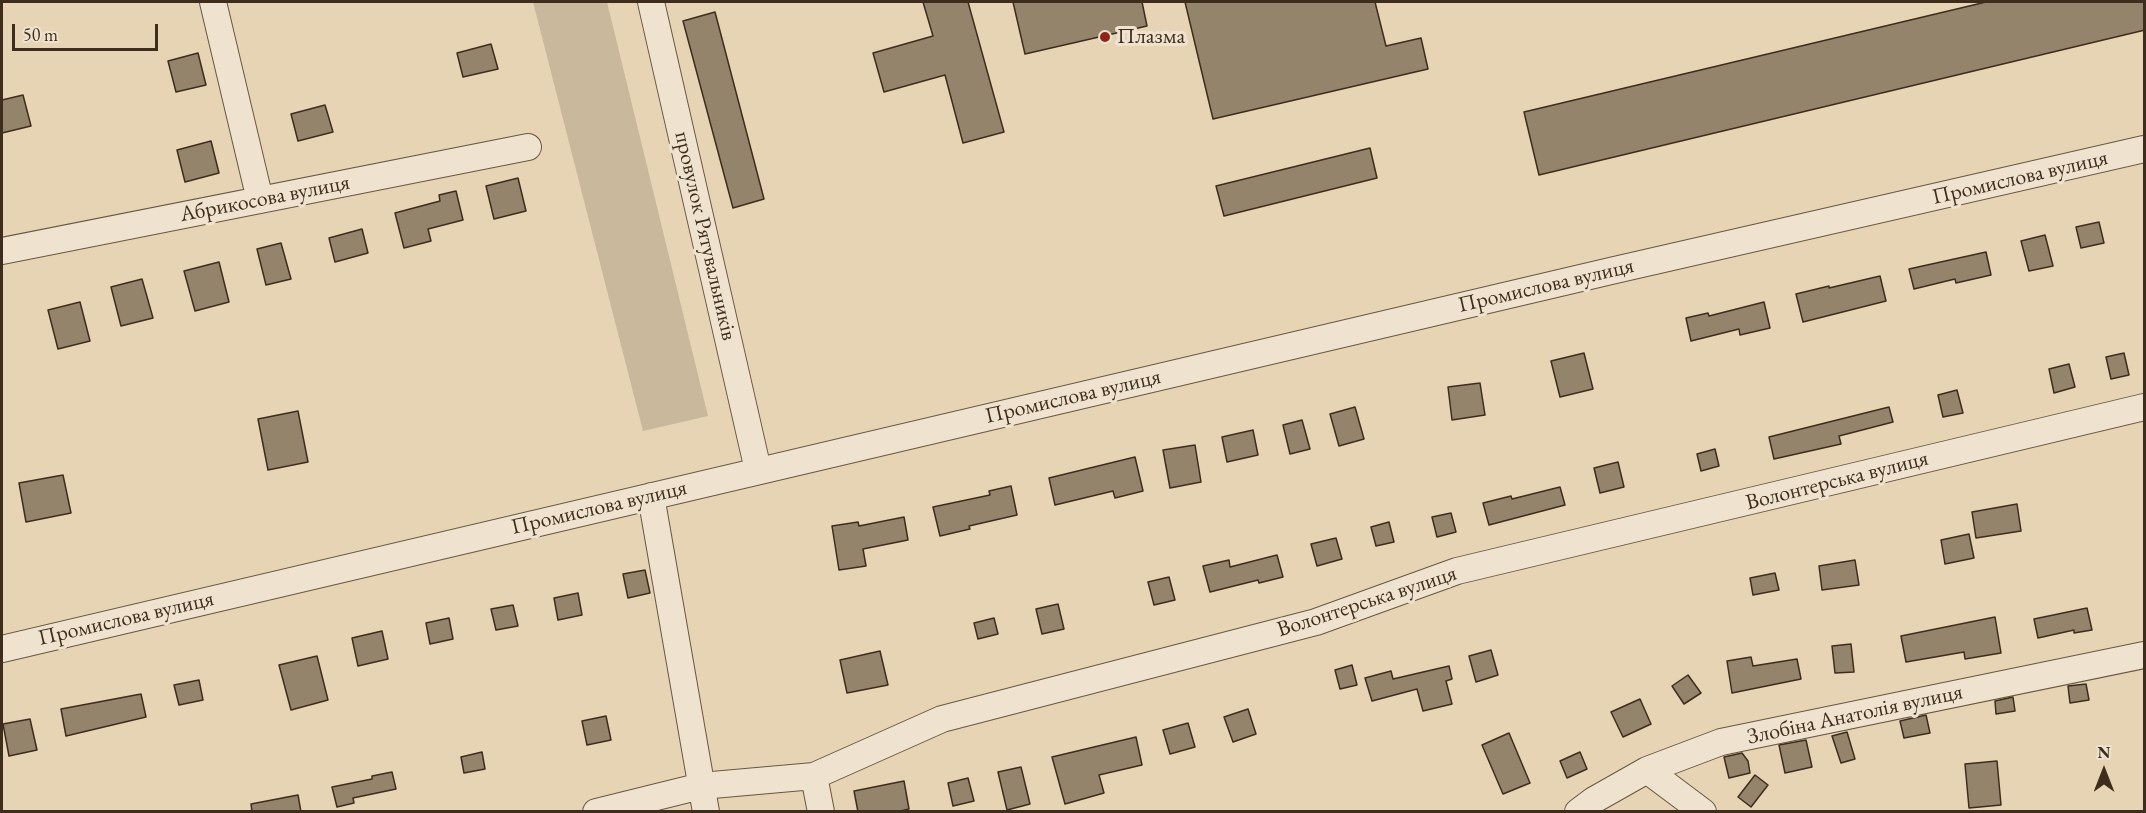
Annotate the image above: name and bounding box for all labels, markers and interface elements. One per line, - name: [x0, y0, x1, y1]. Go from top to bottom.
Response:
- scale bar: [15, 12, 160, 50]
- text: 50 m: [23, 23, 58, 46]
- place label: Плазма: [1117, 24, 1185, 50]
- marker: Плазма: [1098, 30, 1112, 44]
- street label: провулок Рятувальників: [668, 129, 742, 343]
- street label: Промислова вулиця: [1930, 145, 2110, 211]
- street label: Абрикосова вулиця: [178, 170, 352, 228]
- street label: Промислова вулиця: [1456, 253, 1636, 319]
- street label: Промислова вулиця: [983, 364, 1163, 430]
- street label: Волонтерська вулиця: [1743, 446, 1931, 516]
- street label: Промислова вулиця: [509, 475, 689, 541]
- street label: Волонтерська вулиця: [1274, 561, 1460, 643]
- street label: Промислова вулиця: [36, 586, 216, 652]
- street label: Злобіна Анатолія вулиця: [1745, 679, 1965, 751]
- north arrow: [2074, 741, 2134, 801]
- text: N: [2098, 742, 2110, 763]

